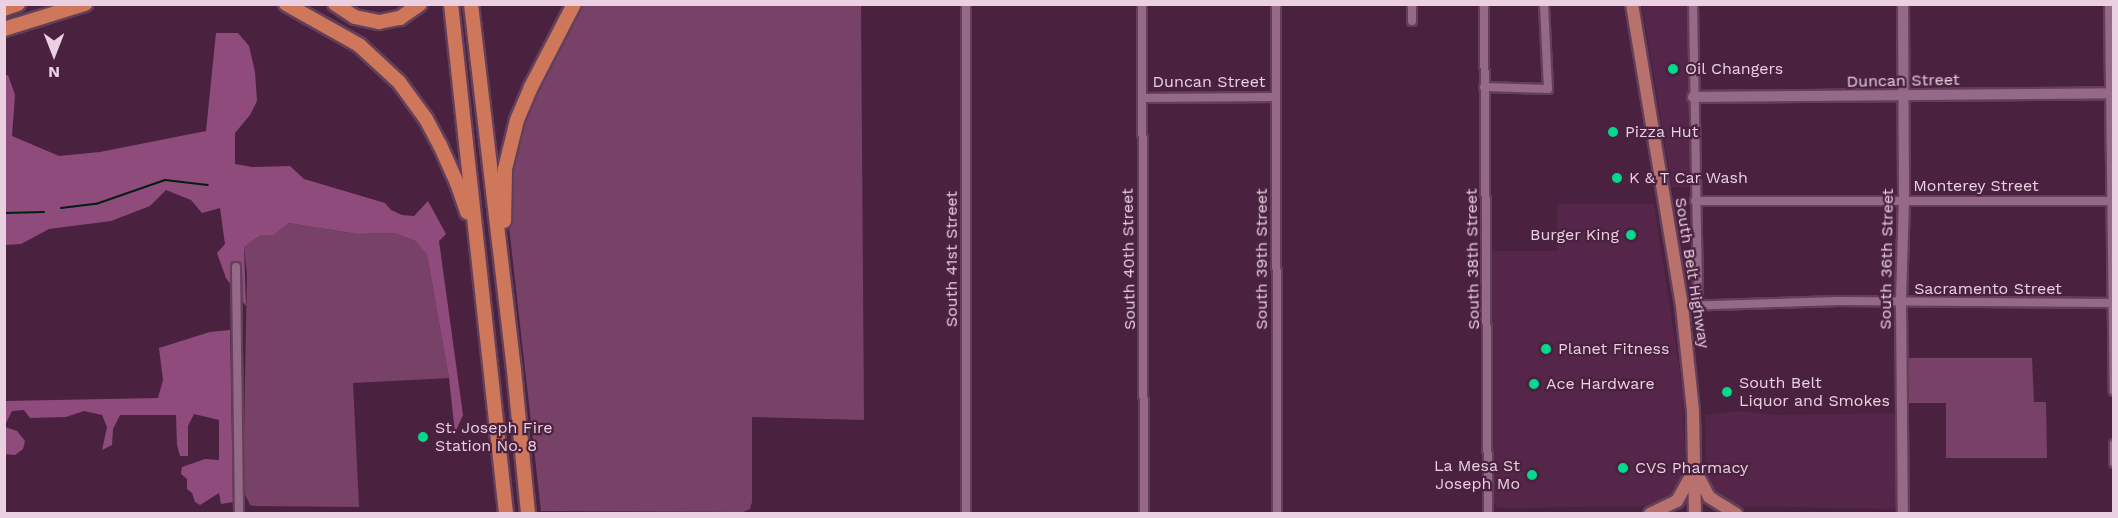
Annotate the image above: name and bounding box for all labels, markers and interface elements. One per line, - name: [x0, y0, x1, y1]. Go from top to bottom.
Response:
- north arrow: [24, 24, 84, 84]
- place label: Oil Changers: [1685, 59, 1784, 79]
- marker: Oil Changers: [1666, 62, 1680, 76]
- text: N: [48, 63, 60, 82]
- street label: Duncan Street: [1846, 70, 1960, 92]
- street label: Duncan Street: [1153, 72, 1265, 92]
- place label: Pizza Hut: [1625, 122, 1699, 142]
- marker: Pizza Hut: [1606, 125, 1620, 139]
- place label: K & T Car Wash: [1629, 168, 1750, 188]
- marker: K & T Car Wash: [1610, 171, 1624, 185]
- street label: Monterey Street: [1913, 176, 2039, 196]
- street label: South 40th Street: [1118, 188, 1140, 330]
- street label: South 39th Street: [1252, 188, 1272, 330]
- street label: South 38th Street: [1462, 188, 1484, 330]
- street label: South 36th Street: [1876, 188, 1898, 330]
- street label: South 41st Street: [942, 191, 962, 327]
- street label: South Belt Highway: [1671, 196, 1713, 350]
- place label: Burger King: [1530, 225, 1619, 245]
- marker: Burger King: [1624, 228, 1638, 242]
- street label: Sacramento Street: [1914, 279, 2062, 299]
- place label: Planet Fitness: [1558, 339, 1669, 359]
- marker: Planet Fitness: [1539, 342, 1553, 356]
- place label: South Belt Liquor and Smokes: [1739, 373, 1890, 411]
- place label: Ace Hardware: [1546, 374, 1655, 394]
- marker: Ace Hardware: [1527, 377, 1541, 391]
- marker: South Belt Liquor and Smokes: [1720, 385, 1734, 399]
- place label: St. Joseph Fire Station No. 8: [435, 418, 553, 456]
- marker: St. Joseph Fire Station No. 8: [416, 430, 430, 444]
- place label: La Mesa St Joseph Mo: [1433, 456, 1520, 494]
- place label: CVS Pharmacy: [1635, 458, 1748, 478]
- marker: CVS Pharmacy: [1616, 461, 1630, 475]
- marker: La Mesa St Joseph Mo: [1525, 468, 1539, 482]

